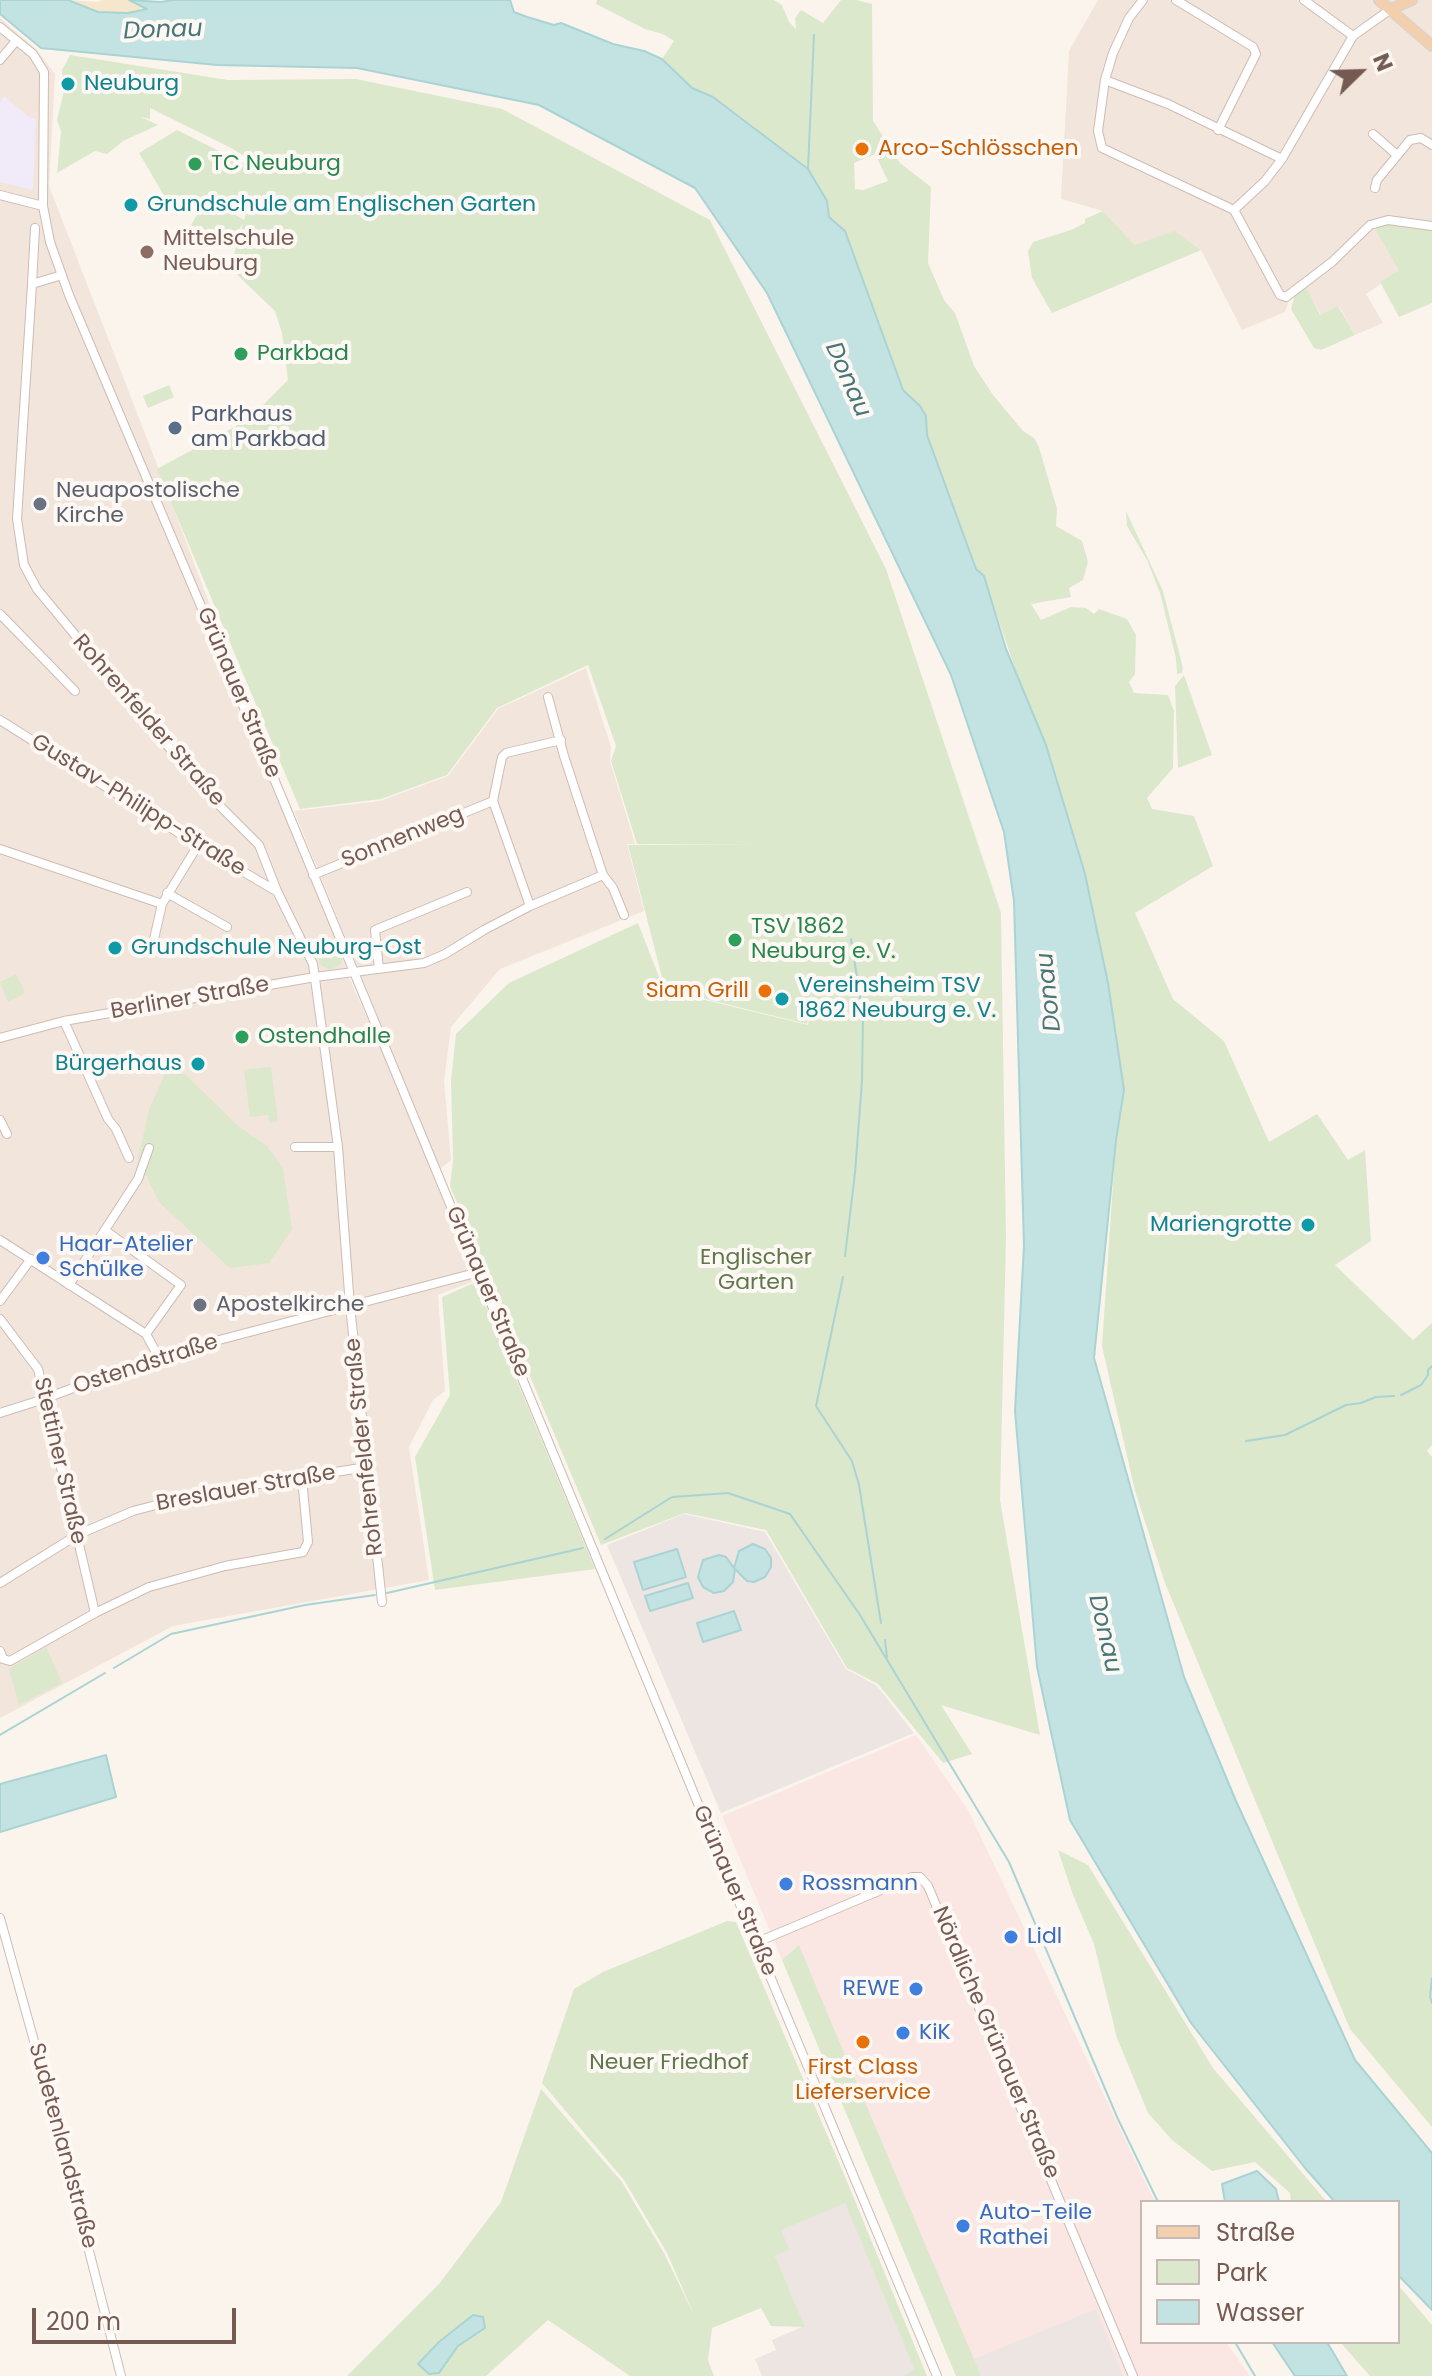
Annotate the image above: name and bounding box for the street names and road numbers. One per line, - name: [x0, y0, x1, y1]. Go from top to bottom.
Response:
- street label: Grünauer Straße: [190, 604, 286, 782]
- street label: Rohrenfelder Straße: [66, 630, 230, 812]
- street label: Gustav-Philipp-Straße: [26, 729, 250, 883]
- street label: Sonnenweg: [338, 802, 468, 874]
- street label: Berliner Straße: [109, 972, 271, 1026]
- street label: Grünauer Straße: [439, 1203, 535, 1381]
- street label: Ostendstraße: [70, 1329, 222, 1401]
- street label: Rohrenfelder Straße: [340, 1337, 390, 1557]
- street label: Stettiner Straße: [27, 1375, 91, 1547]
- street label: Breslauer Straße: [154, 1460, 338, 1518]
- street label: Grünauer Straße: [686, 1802, 782, 1980]
- street label: Nördliche Grünauer Straße: [926, 1903, 1064, 2183]
- street label: Sudetenlandstraße: [22, 2040, 102, 2252]

